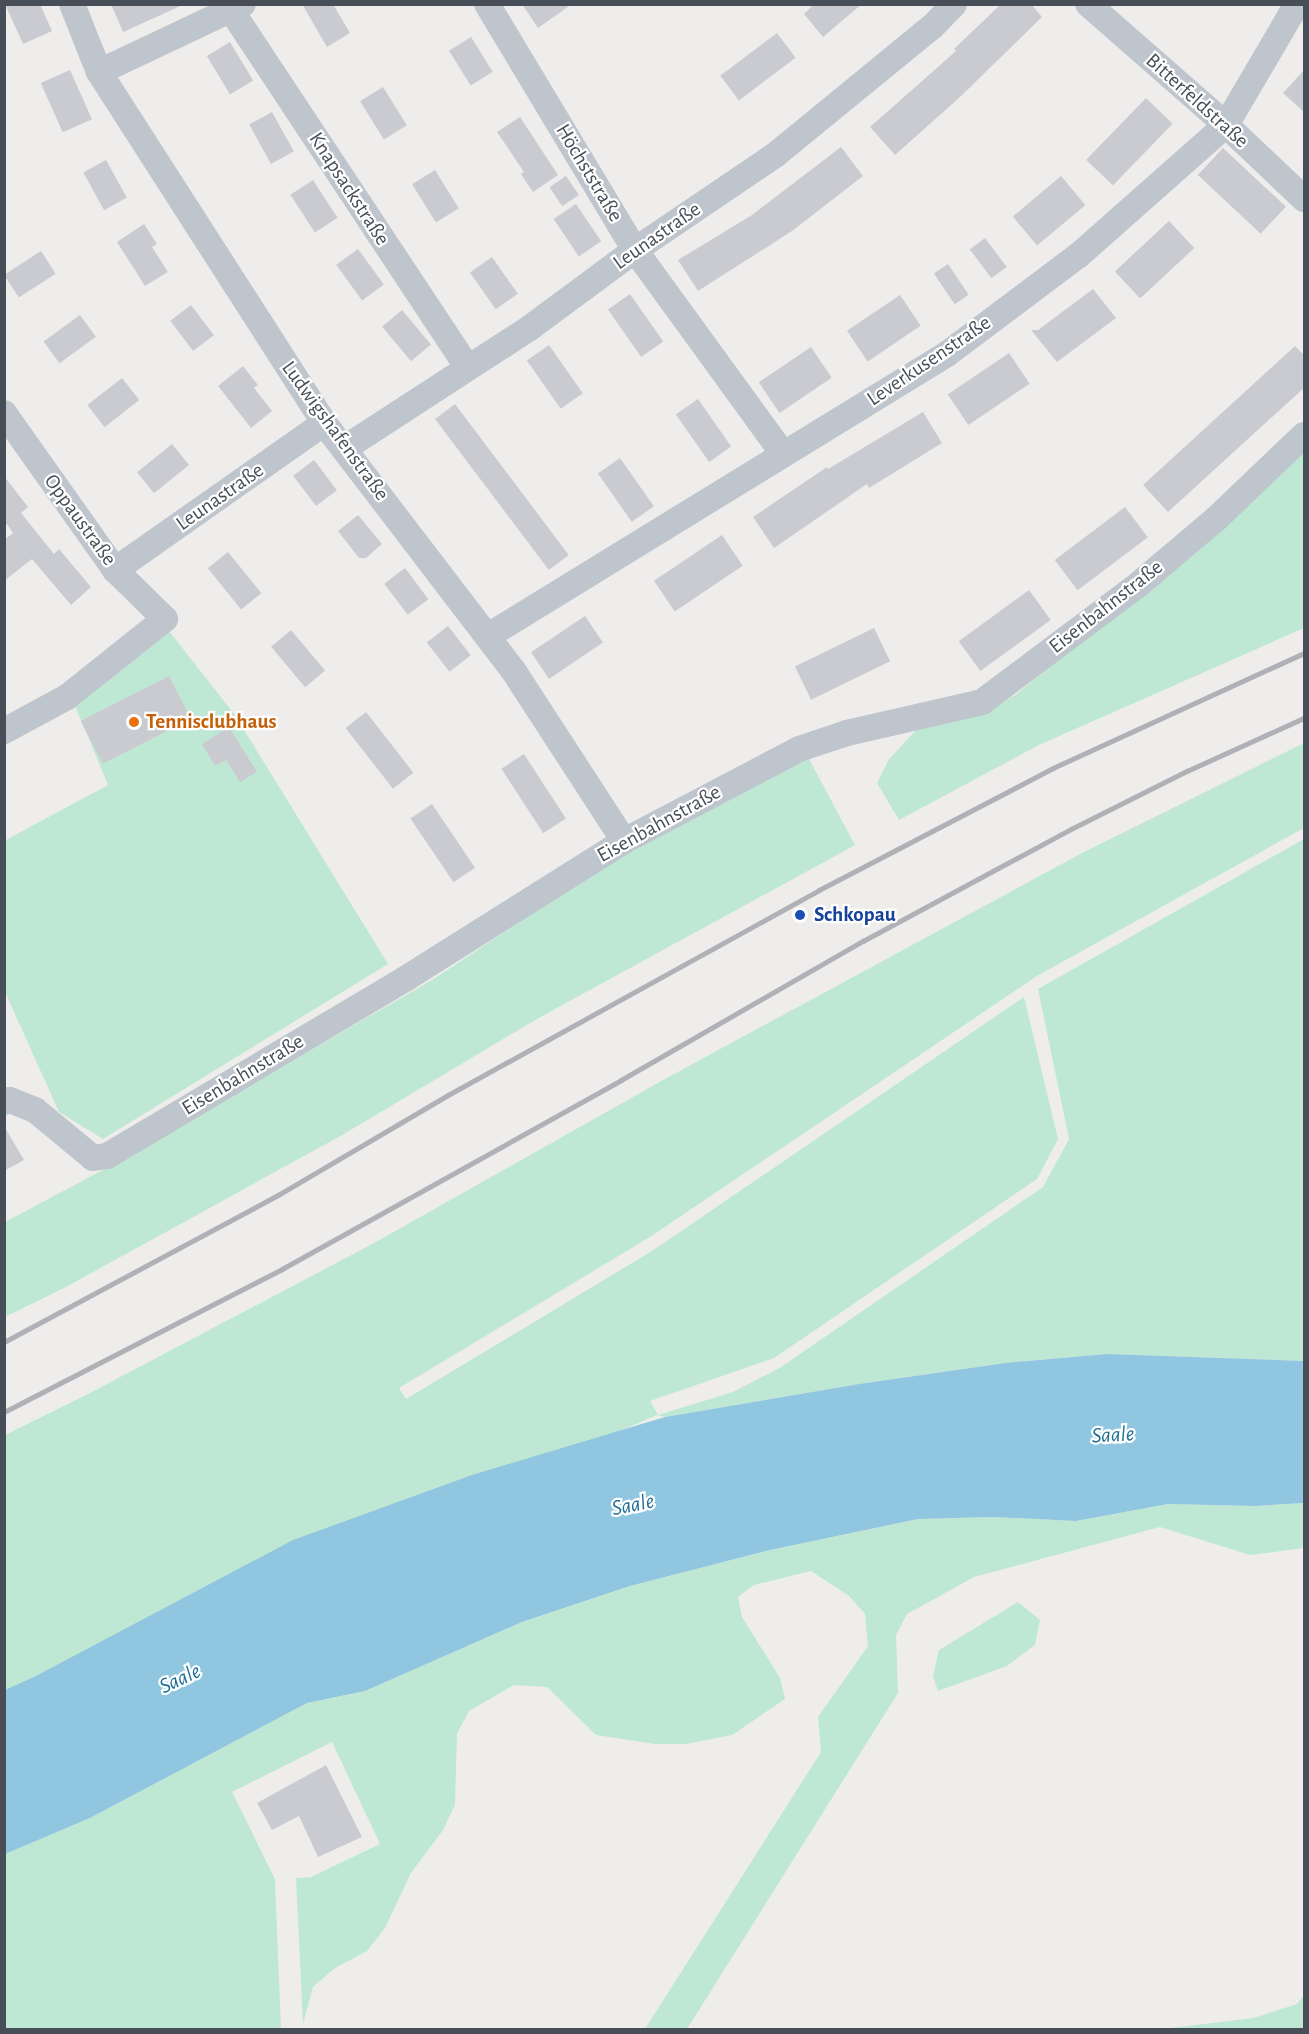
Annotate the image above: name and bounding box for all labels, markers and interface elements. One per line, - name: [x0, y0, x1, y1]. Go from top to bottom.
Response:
- street label: Bitterfeldstraße: [1140, 48, 1254, 154]
- street label: Höchststraße: [550, 119, 628, 227]
- street label: Knapsackstraße: [303, 128, 395, 250]
- street label: Leunastraße: [608, 197, 706, 275]
- street label: Leverkusenstraße: [862, 310, 996, 412]
- street label: Ludwigshafenstraße: [276, 356, 394, 506]
- street label: Leunastraße: [171, 458, 269, 536]
- street label: Oppaustraße: [38, 469, 122, 571]
- street label: Eisenbahnstraße: [1044, 555, 1168, 659]
- place label: Tennisclubhaus: [146, 709, 277, 735]
- marker: Tennisclubhaus: [127, 715, 141, 729]
- street label: Eisenbahnstraße: [593, 780, 725, 868]
- place label: Schkopau: [814, 902, 896, 928]
- marker: Schkopau: [791, 906, 809, 924]
- street label: Eisenbahnstraße: [178, 1029, 308, 1121]
- water label: Saale: [1091, 1421, 1135, 1449]
- water label: Saale: [610, 1488, 656, 1522]
- water label: Saale: [155, 1658, 205, 1700]

